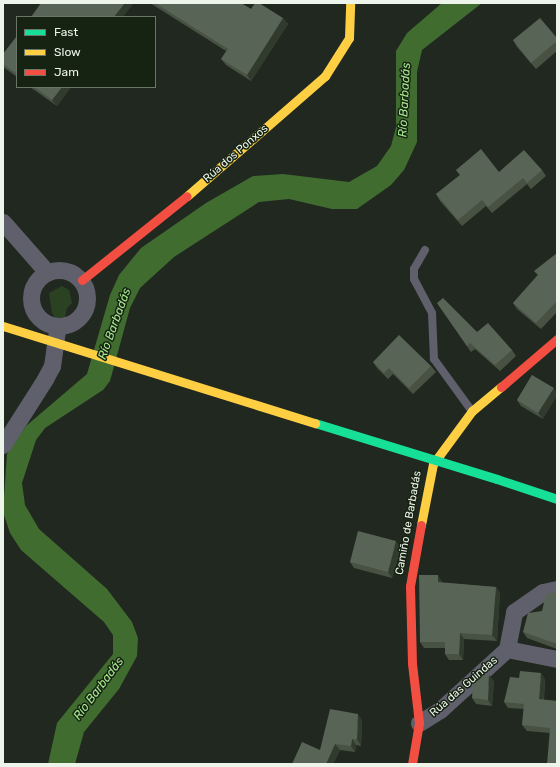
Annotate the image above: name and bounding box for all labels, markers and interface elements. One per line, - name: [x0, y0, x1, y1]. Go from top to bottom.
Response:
- legend: [16, 16, 156, 88]
- text: Fast: [54, 25, 78, 39]
- text: Slow: [54, 45, 81, 59]
- water label: Río Barbadás: [396, 62, 414, 138]
- text: Jam: [54, 65, 79, 79]
- street label: Rúa dos Ponxos: [201, 122, 271, 186]
- water label: Río Barbadás: [95, 286, 135, 362]
- street label: Camiño de Barbadás: [393, 470, 425, 576]
- street label: Rúa das Guindas: [428, 654, 500, 720]
- water label: Río Barbadás: [71, 655, 127, 723]

